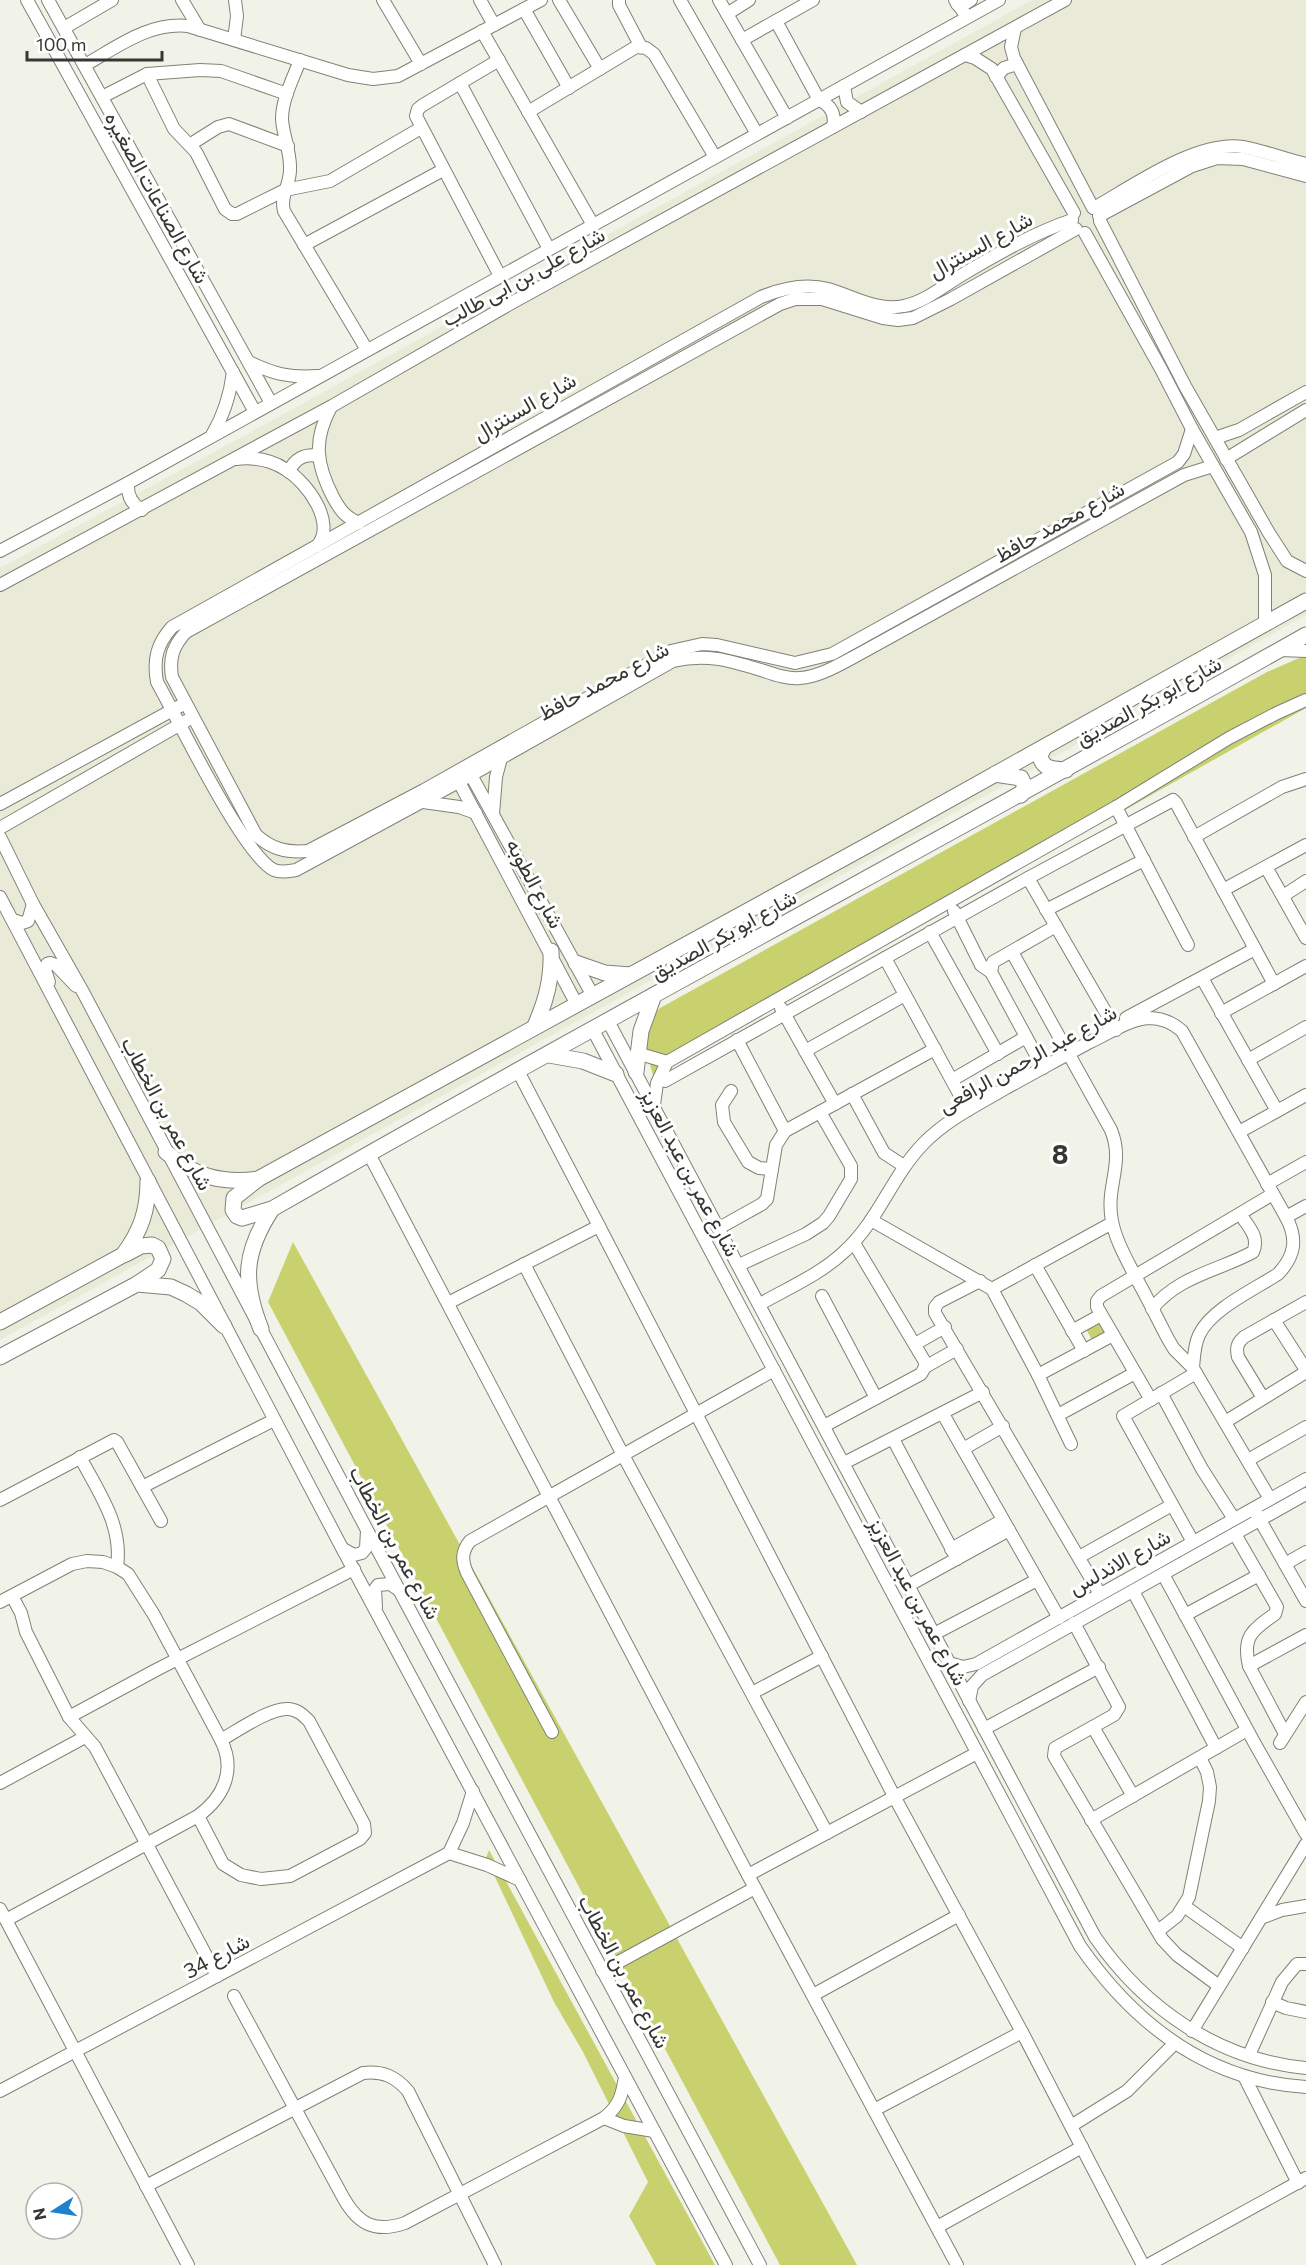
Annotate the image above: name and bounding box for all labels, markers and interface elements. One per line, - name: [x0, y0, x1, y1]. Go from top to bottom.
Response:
- scale bar: [27, 24, 162, 62]
- text: 100 m: [36, 33, 86, 55]
- street label: شارع الصناعات الصغيره: [98, 107, 216, 289]
- street label: شارع السنترال: [924, 205, 1038, 285]
- street label: شارع على بن ابى طالب: [437, 221, 610, 334]
- street label: شارع السنترال: [468, 367, 581, 448]
- street label: شارع محمد حافظ: [990, 475, 1130, 570]
- street label: شارع محمد حافظ: [533, 635, 674, 728]
- street label: شارع ابو بكر الصديق: [1071, 650, 1227, 753]
- street label: شارع الطوبه: [499, 834, 570, 933]
- street label: شارع ابو بكر الصديق: [646, 884, 802, 987]
- street label: شارع عبد الرحمن الرافعى: [933, 999, 1122, 1120]
- street label: شارع عمر بن الخطاب: [114, 1032, 219, 1195]
- street label: شارع عمر بن عبد العزيز: [633, 1083, 746, 1262]
- district label: 8: [1052, 1137, 1068, 1170]
- street label: شارع عمر بن الخطاب: [342, 1461, 447, 1624]
- street label: شارع عمر بن عبد العزيز: [861, 1512, 974, 1691]
- street label: شارع الاندلس: [1064, 1523, 1176, 1602]
- street label: شارع عمر بن الخطاب: [571, 1890, 676, 2053]
- street label: شارع 34: [179, 1927, 255, 1985]
- north arrow: [24, 2181, 84, 2241]
- text: N: [28, 2206, 49, 2222]

